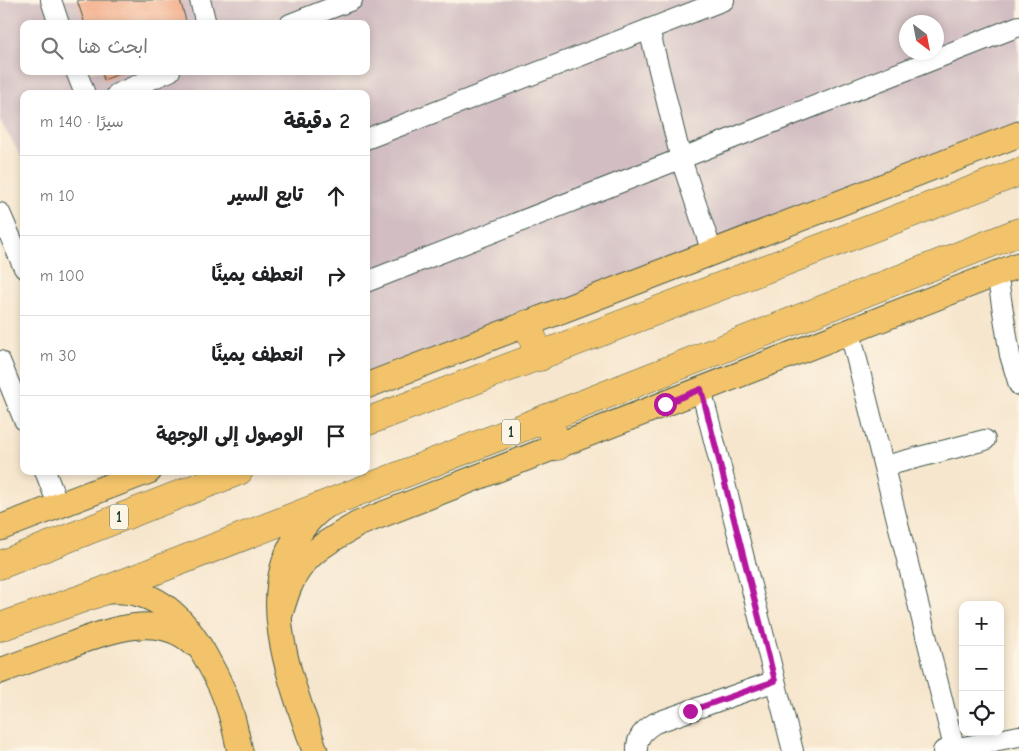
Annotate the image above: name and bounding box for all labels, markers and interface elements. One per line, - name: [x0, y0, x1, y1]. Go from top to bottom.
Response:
- north arrow: [899, 15, 944, 60]
- search box: [20, 20, 370, 75]
- icon: search: [38, 34, 66, 62]
- text: ابحث هنا: [78, 36, 148, 58]
- text: 2 دقيقة: [284, 109, 350, 133]
- text: سيرًا · 140 m: [40, 113, 124, 131]
- icon: ahead: [322, 182, 350, 210]
- text: تابع السير: [229, 184, 303, 206]
- text: 10 m: [40, 187, 75, 205]
- icon: right: [322, 262, 350, 290]
- text: انعطف يمينًا: [211, 264, 303, 286]
- text: 100 m: [40, 267, 84, 285]
- icon: right: [322, 342, 350, 370]
- text: انعطف يمينًا: [211, 344, 303, 366]
- text: 30 m: [40, 347, 76, 365]
- route start: [654, 393, 677, 416]
- road number: 1: [502, 420, 520, 444]
- icon: arrive: [322, 422, 350, 450]
- text: الوصول إلى الوجهة: [156, 424, 303, 446]
- road number: 1: [110, 504, 128, 530]
- map controls: [959, 601, 1004, 736]
- button: +: [959, 601, 1004, 646]
- button: −: [959, 646, 1004, 691]
- button: locate: [959, 691, 1004, 736]
- route end: [679, 700, 702, 723]

